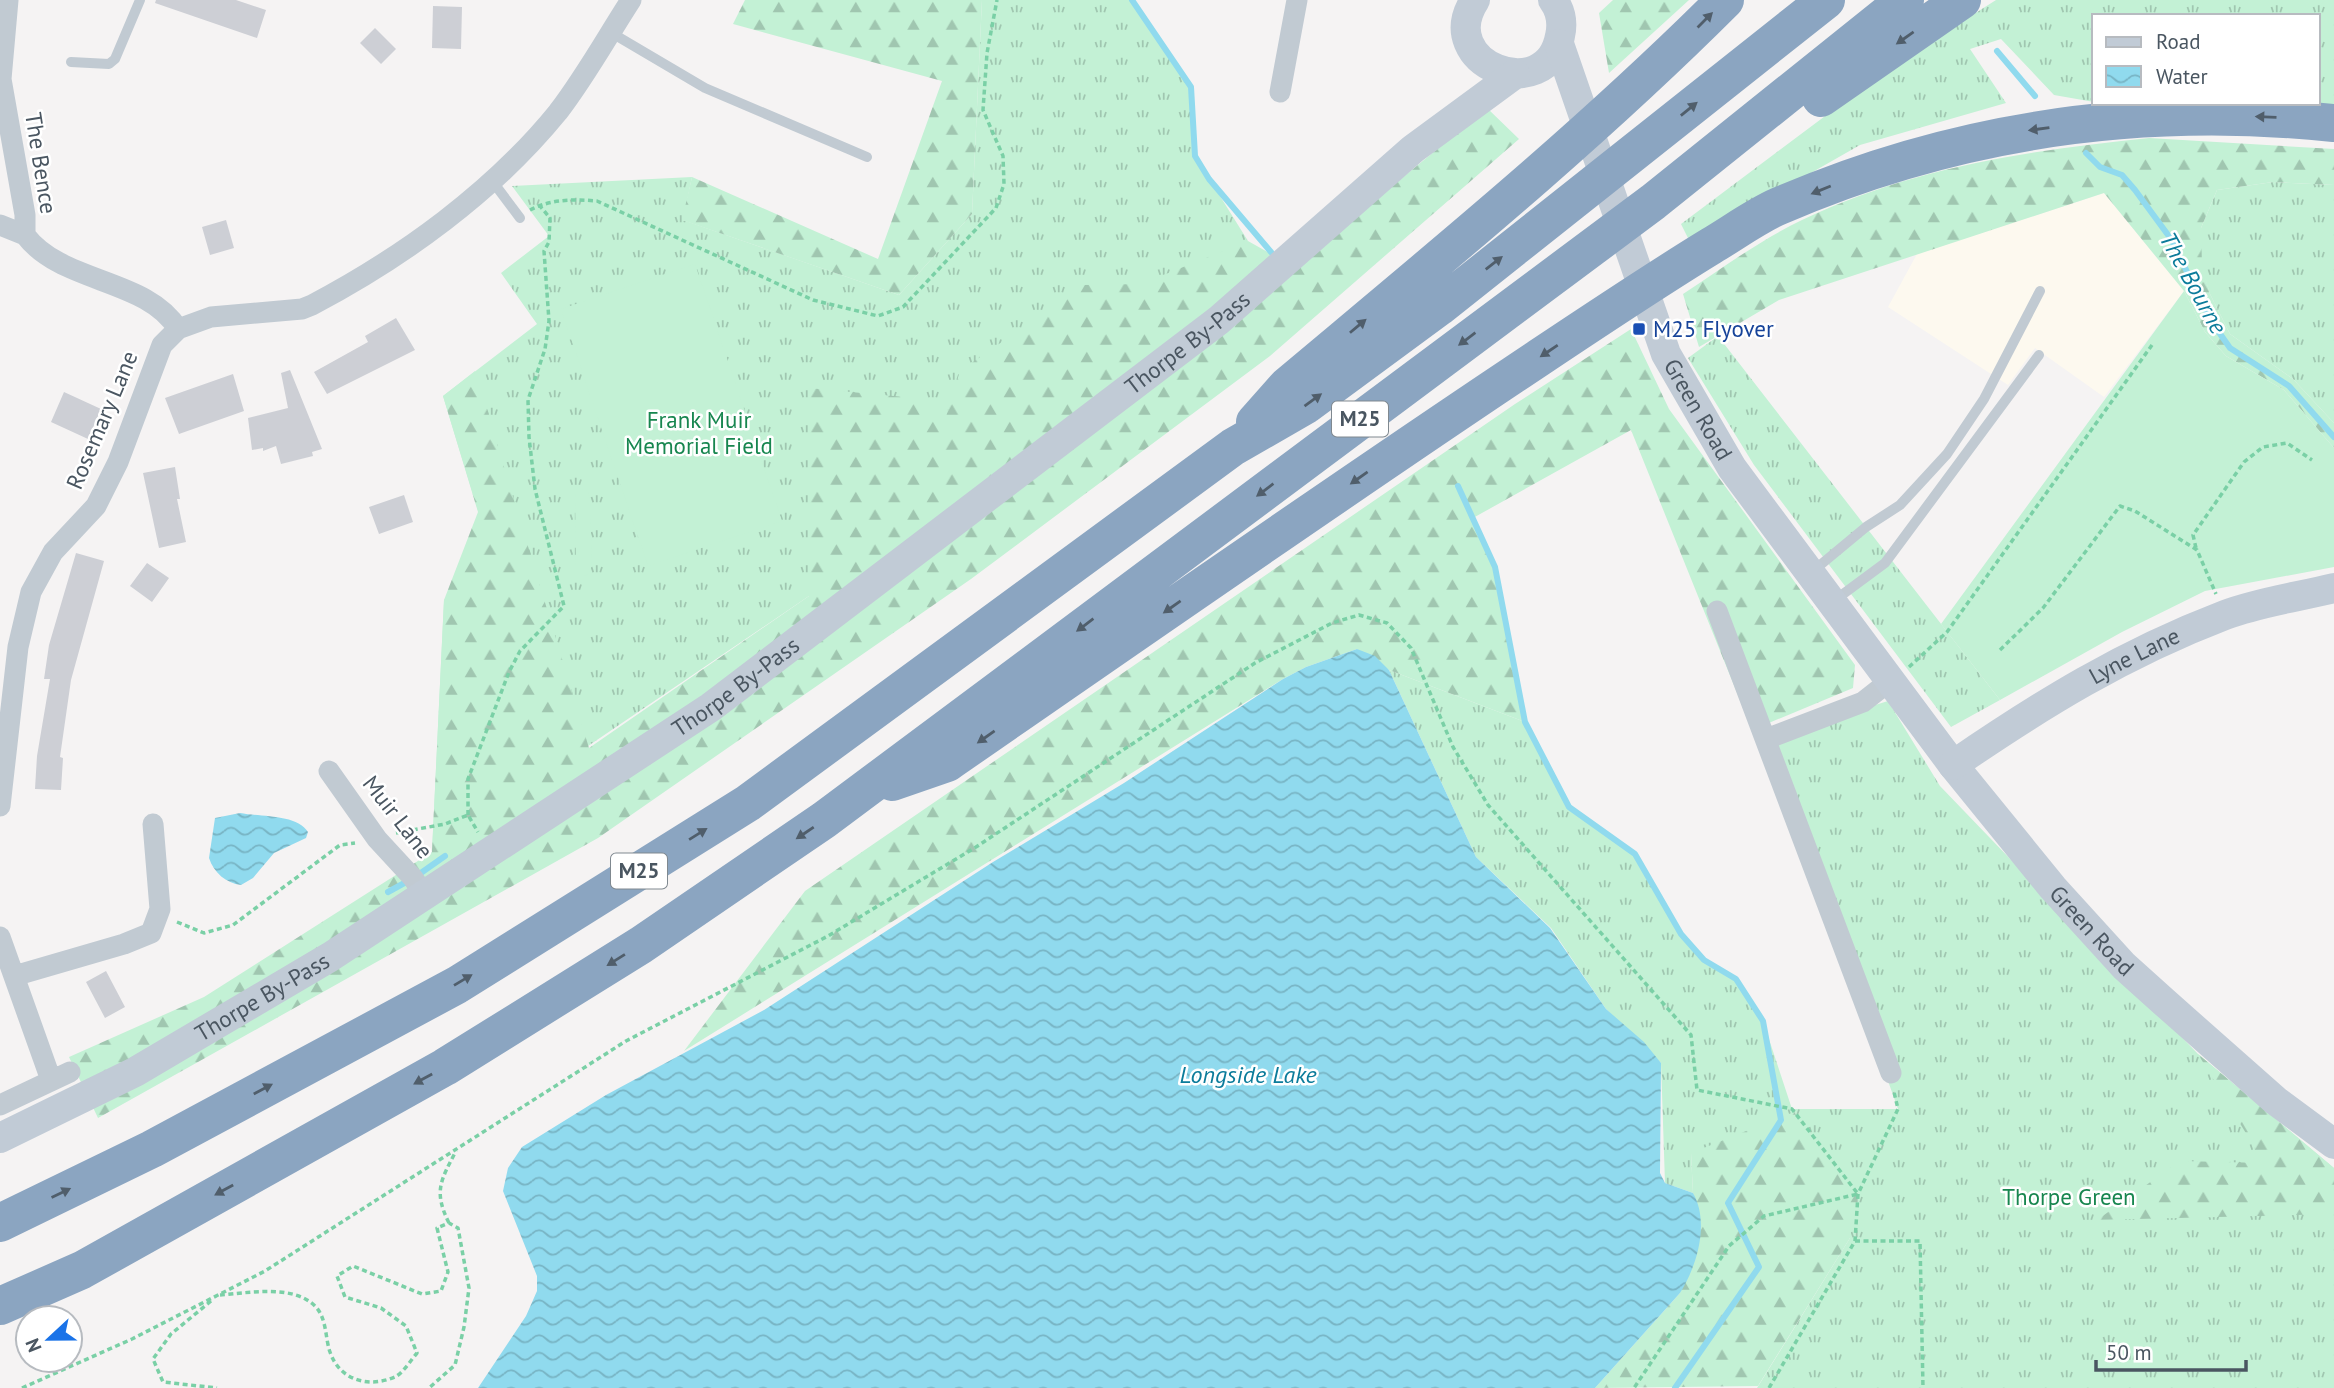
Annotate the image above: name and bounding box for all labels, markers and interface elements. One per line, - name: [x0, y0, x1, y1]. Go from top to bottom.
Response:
- one-way arrow: [1697, 11, 1714, 28]
- legend: [2092, 14, 2320, 105]
- text: Road: [2156, 28, 2200, 55]
- one-way arrow: [1896, 31, 1914, 45]
- text: Water: [2156, 63, 2208, 90]
- one-way arrow: [1680, 102, 1698, 117]
- street label: The Bence: [19, 110, 64, 216]
- one-way arrow: [2255, 111, 2277, 122]
- one-way arrow: [2028, 123, 2050, 134]
- one-way arrow: [1810, 184, 1831, 195]
- water label: The Bourne: [2153, 226, 2234, 339]
- one-way arrow: [1485, 255, 1503, 270]
- street label: Thorpe By-Pass: [1119, 285, 1256, 401]
- place label: M25 Flyover: [1653, 314, 1774, 343]
- one-way arrow: [1350, 319, 1367, 334]
- marker: M25 Flyover: [1631, 321, 1647, 337]
- one-way arrow: [1458, 332, 1476, 346]
- one-way arrow: [1539, 344, 1558, 357]
- street label: Rosemary Lane: [59, 346, 144, 493]
- street label: Green Road: [1658, 353, 1739, 465]
- one-way arrow: [1304, 393, 1322, 407]
- road number: M25: [1332, 402, 1388, 436]
- park label: Frank Muir Memorial Field: [625, 405, 773, 460]
- one-way arrow: [1349, 471, 1369, 484]
- one-way arrow: [1256, 483, 1275, 497]
- one-way arrow: [1163, 600, 1182, 613]
- one-way arrow: [1076, 617, 1094, 631]
- street label: Lyne Lane: [2084, 621, 2184, 690]
- street label: Thorpe By-Pass: [666, 630, 805, 743]
- one-way arrow: [977, 730, 995, 744]
- street label: Muir Lane: [357, 769, 440, 864]
- one-way arrow: [796, 826, 814, 840]
- one-way arrow: [688, 827, 708, 840]
- road number: M25: [611, 854, 667, 888]
- street label: Green Road: [2044, 879, 2140, 982]
- street label: Thorpe By-Pass: [190, 946, 334, 1047]
- one-way arrow: [607, 954, 626, 967]
- one-way arrow: [454, 974, 473, 987]
- water label: Longside Lake: [1179, 1059, 1317, 1090]
- one-way arrow: [412, 1073, 432, 1085]
- one-way arrow: [254, 1083, 273, 1095]
- park label: Thorpe Green: [2002, 1182, 2136, 1211]
- one-way arrow: [214, 1184, 234, 1196]
- one-way arrow: [51, 1188, 71, 1199]
- north arrow: [14, 1304, 84, 1374]
- scale bar: [2096, 1328, 2246, 1372]
- text: N: [20, 1335, 47, 1356]
- text: 50 m: [2106, 1339, 2152, 1366]

